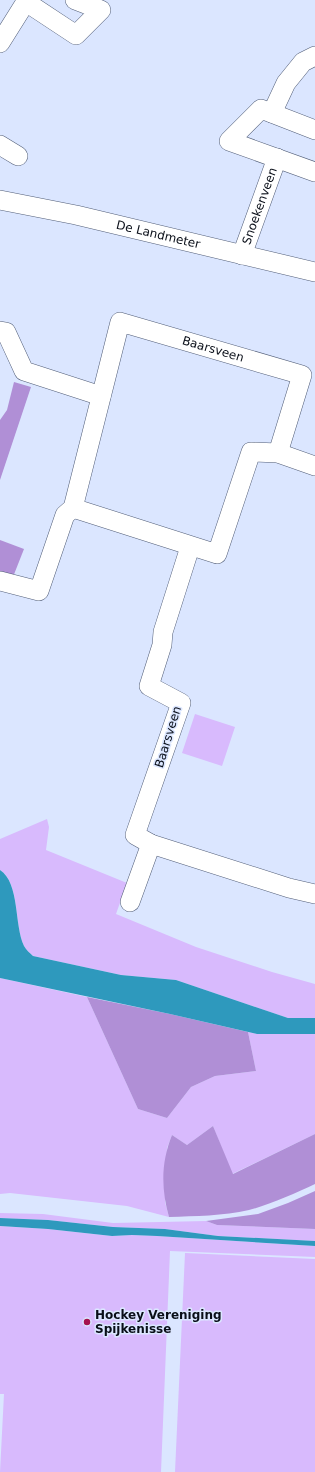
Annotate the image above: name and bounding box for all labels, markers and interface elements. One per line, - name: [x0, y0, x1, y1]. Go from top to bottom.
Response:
- street label: Snoekenveen: [239, 166, 280, 247]
- street label: De Landmeter: [115, 218, 202, 251]
- street label: Baarsveen: [181, 333, 246, 365]
- street label: Baarsveen: [152, 705, 184, 769]
- place label: Hockey Vereniging Spijkenisse: [95, 1308, 222, 1336]
- marker: Hockey Vereniging Spijkenisse: [82, 1317, 92, 1327]

